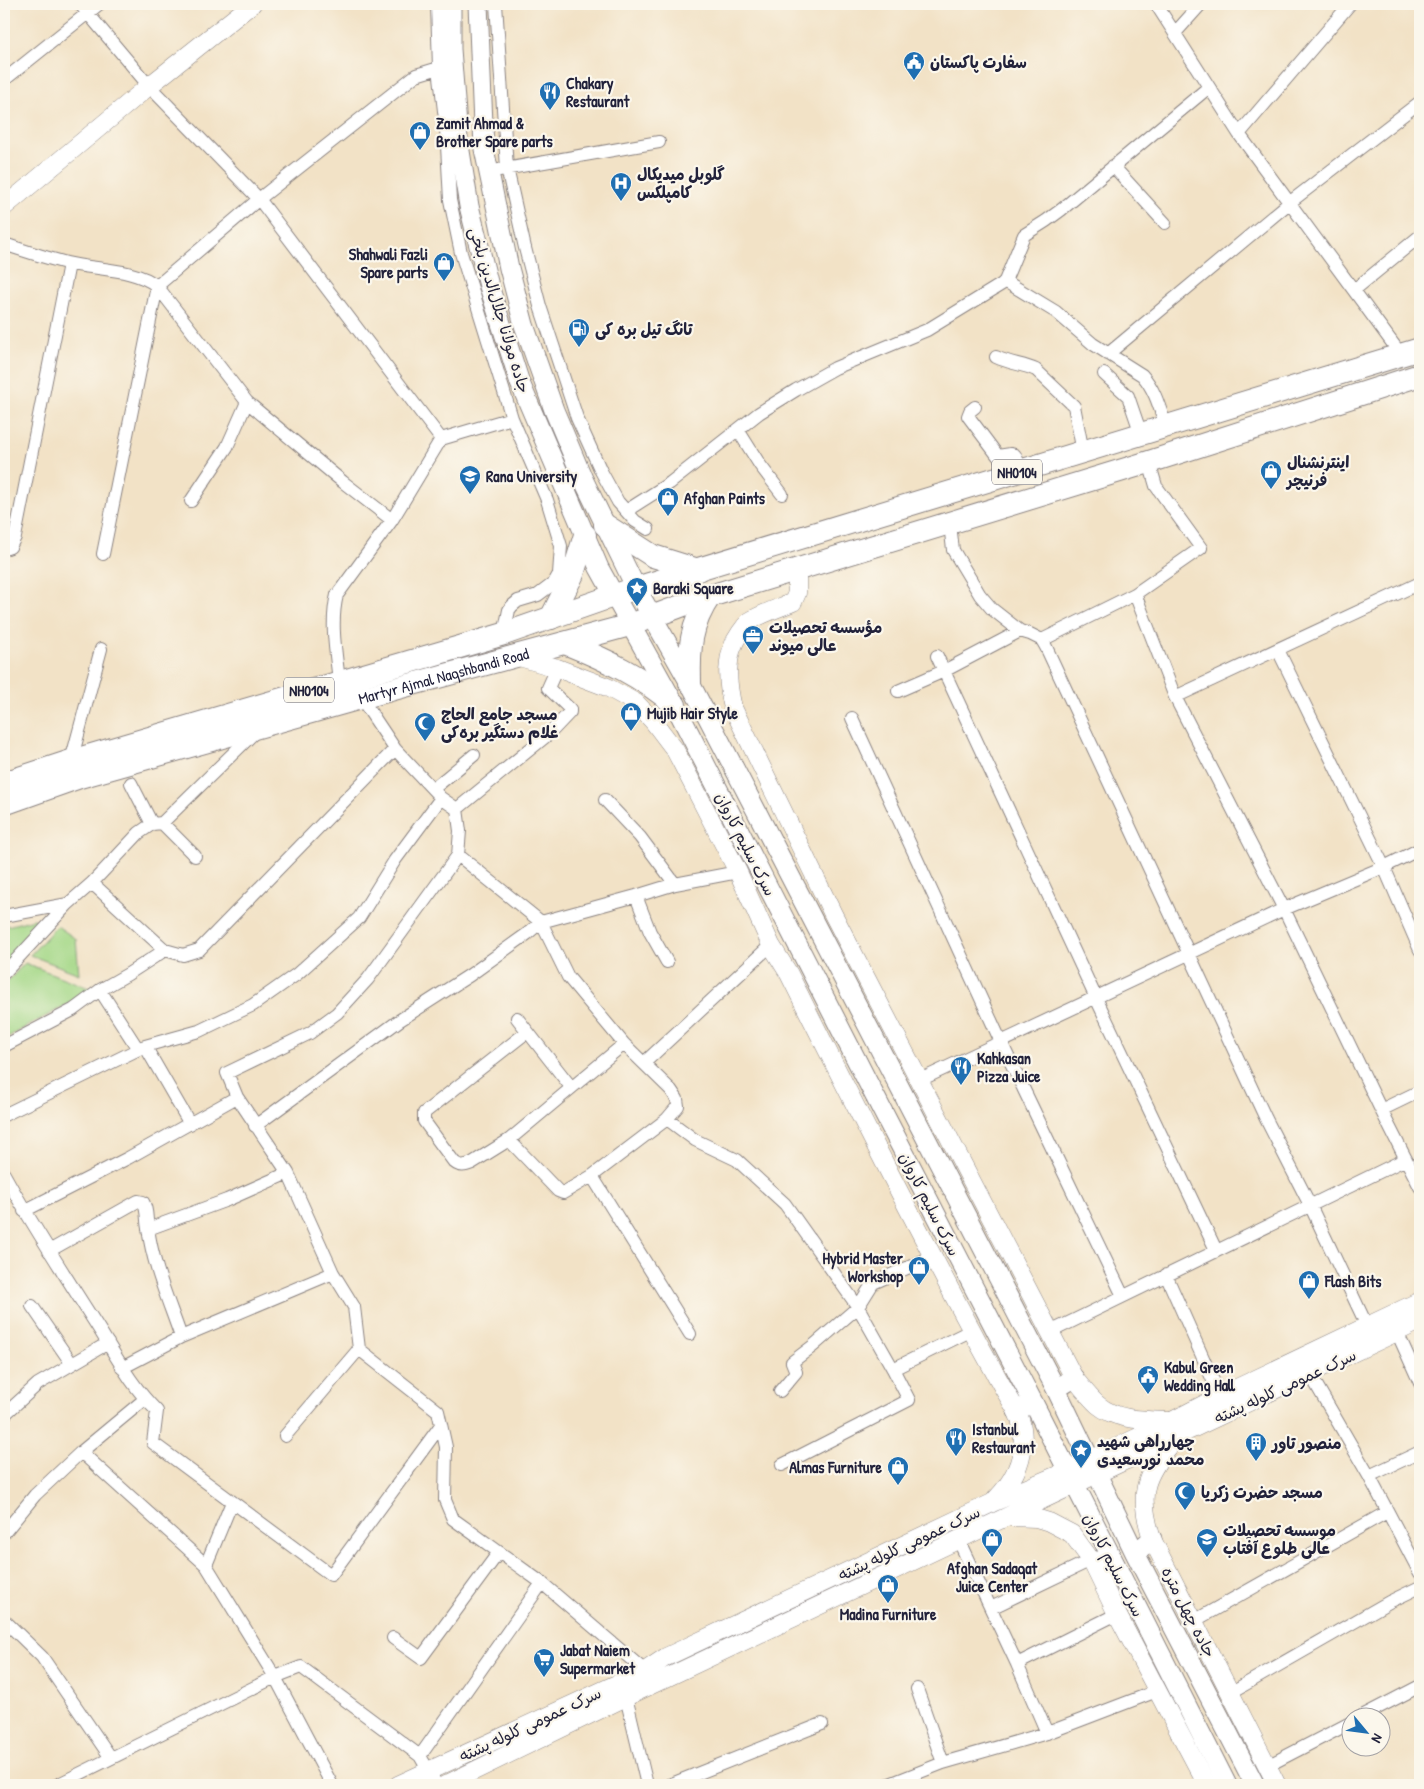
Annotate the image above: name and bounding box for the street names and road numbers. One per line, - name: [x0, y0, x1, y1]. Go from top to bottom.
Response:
- street label: جاده مولانا جلال‌الدین بلخی: [464, 224, 536, 396]
- road number: NH0104: [992, 460, 1042, 484]
- street label: Martyr Ajmal Naqshbandi Road: [356, 642, 531, 709]
- road number: NH0104: [284, 678, 334, 702]
- street label: سرک سلیم کاروان: [709, 788, 782, 901]
- street label: سرک سلیم کاروان: [893, 1148, 966, 1261]
- street label: سرک عمومی کلوله پشته: [1210, 1343, 1360, 1429]
- street label: سرک عمومی کلوله پشته: [834, 1500, 984, 1586]
- street label: سرک سلیم کاروان: [1077, 1509, 1150, 1622]
- street label: جاده چهل متره: [1157, 1563, 1221, 1661]
- street label: سرک عمومی کلوله پشته: [455, 1681, 605, 1767]

